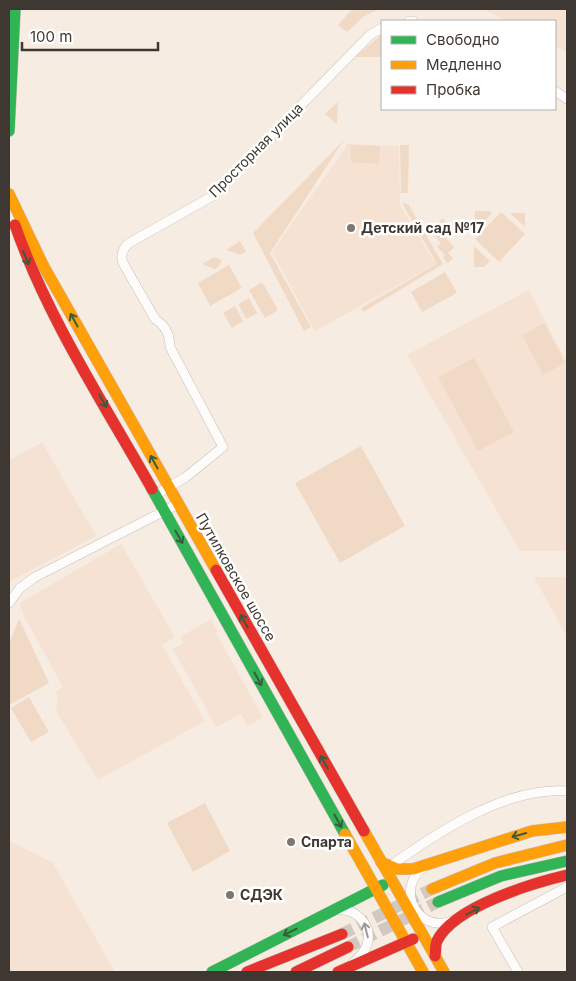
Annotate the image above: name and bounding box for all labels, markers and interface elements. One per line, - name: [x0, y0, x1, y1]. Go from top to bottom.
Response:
- scale bar: [22, 20, 159, 52]
- legend: [381, 20, 556, 110]
- text: 100 m: [30, 27, 72, 46]
- text: Свободно: [426, 30, 500, 49]
- text: Медленно: [426, 55, 502, 74]
- text: Пробка: [426, 80, 481, 99]
- street label: Просторная улица: [205, 99, 306, 200]
- place label: Детский сад №17: [361, 219, 484, 236]
- marker: Детский сад №17: [345, 222, 357, 234]
- one-way arrow: [22, 250, 32, 265]
- one-way arrow: [69, 313, 79, 328]
- one-way arrow: [99, 393, 109, 407]
- one-way arrow: [148, 455, 158, 470]
- street label: Путилковское шоссе: [193, 510, 280, 644]
- one-way arrow: [174, 530, 184, 544]
- one-way arrow: [238, 614, 248, 628]
- one-way arrow: [253, 672, 263, 687]
- one-way arrow: [319, 754, 329, 769]
- one-way arrow: [333, 813, 343, 828]
- one-way arrow: [512, 831, 528, 840]
- place label: Спарта: [301, 833, 352, 850]
- marker: Спарта: [285, 836, 297, 848]
- place label: СДЭК: [240, 886, 283, 903]
- marker: СДЭК: [224, 889, 236, 901]
- one-way arrow: [465, 906, 480, 916]
- one-way arrow: [361, 923, 370, 939]
- one-way arrow: [283, 928, 298, 937]

